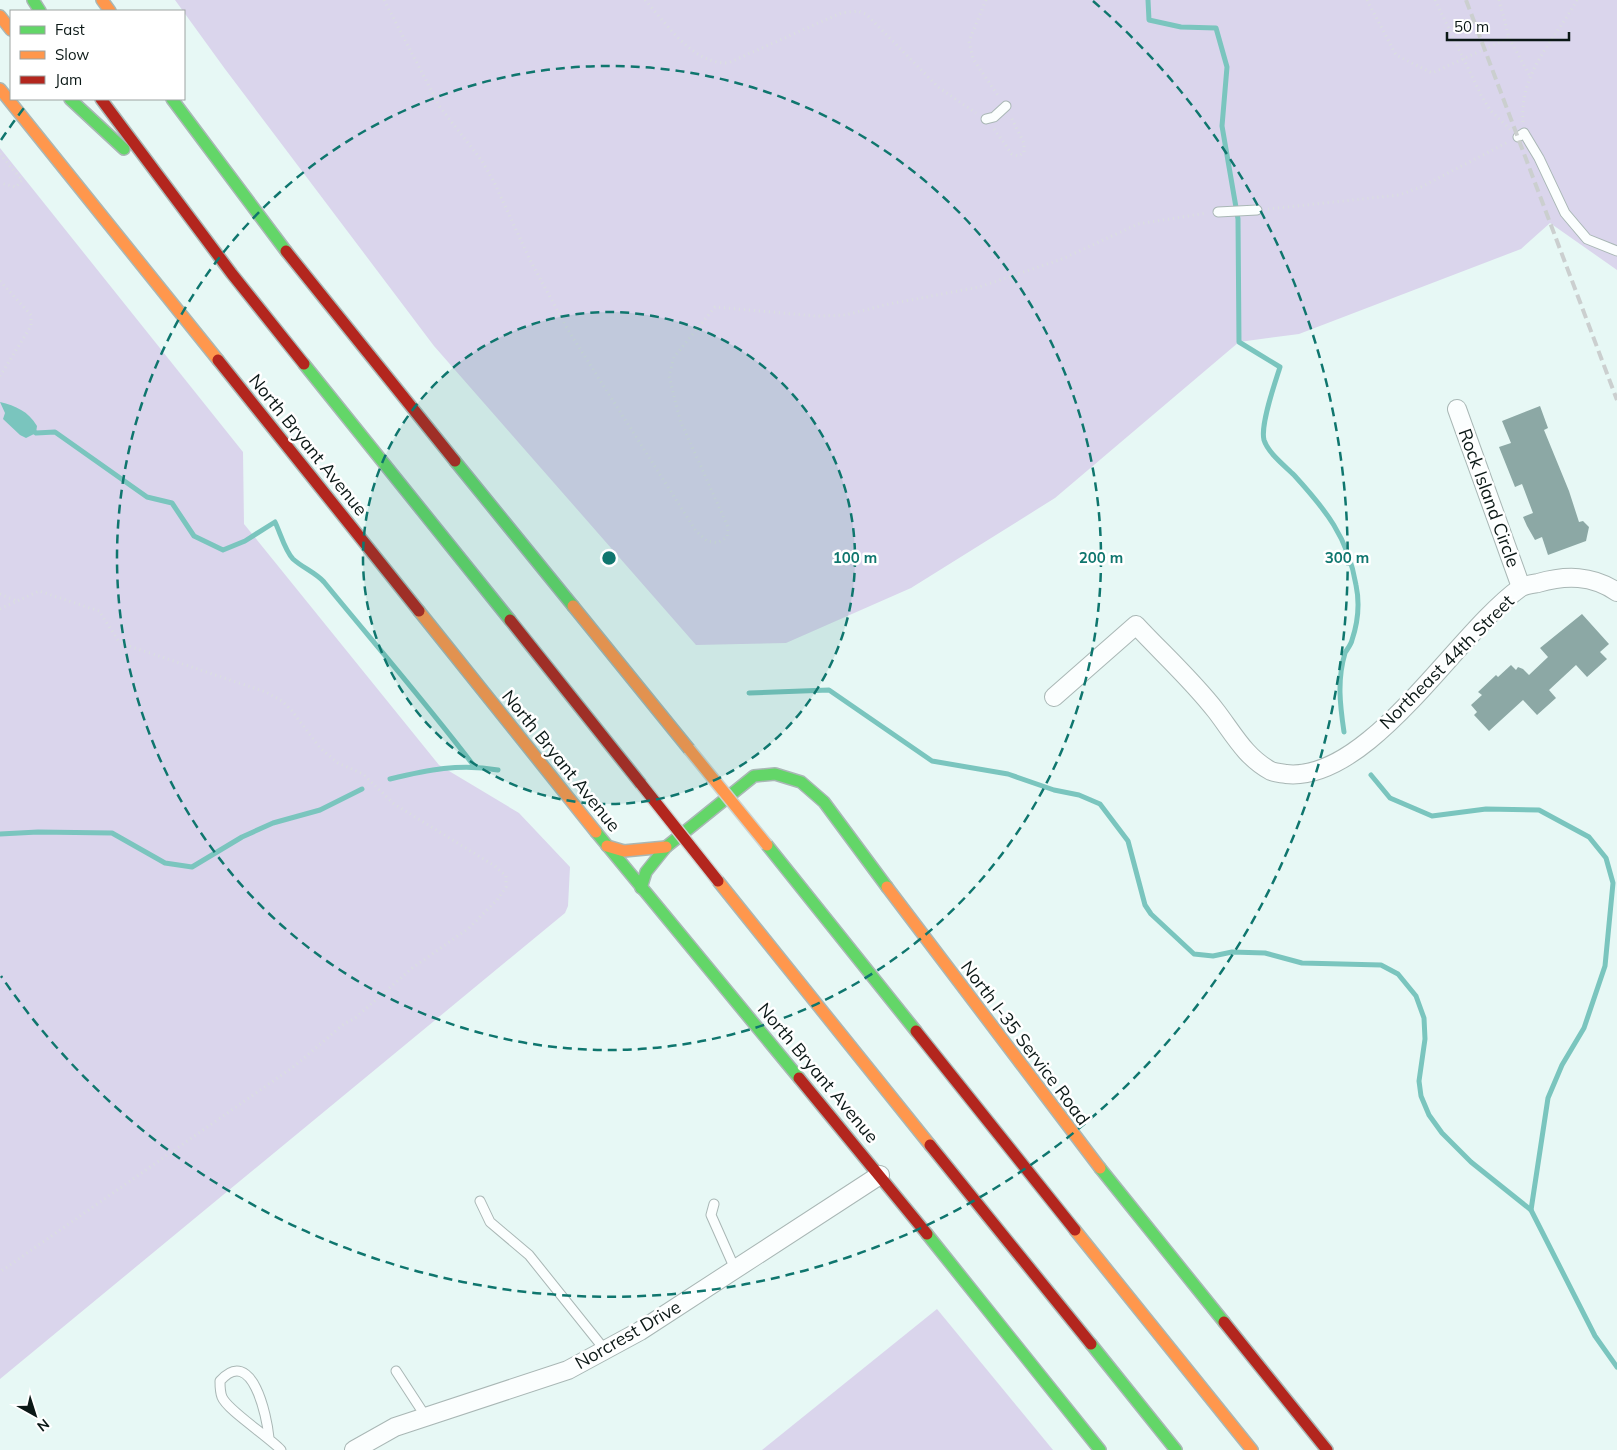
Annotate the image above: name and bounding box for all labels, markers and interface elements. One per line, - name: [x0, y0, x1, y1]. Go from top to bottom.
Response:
- legend: [10, 10, 185, 100]
- scale bar: [1447, 10, 1570, 42]
- text: 50 m: [1454, 17, 1489, 36]
- text: Fast: [55, 20, 85, 39]
- text: Slow: [55, 45, 89, 64]
- text: Jam: [55, 70, 82, 89]
- street label: North Bryant Avenue: [244, 369, 373, 520]
- street label: Rock Island Circle: [1454, 425, 1525, 570]
- text: 100 m: [833, 548, 877, 567]
- text: 200 m: [1079, 548, 1123, 567]
- text: 300 m: [1325, 548, 1369, 567]
- centre of rings: [600, 549, 618, 567]
- street label: Northeast 44th Street: [1375, 590, 1519, 734]
- street label: North Bryant Avenue: [497, 685, 626, 836]
- street label: North I-35 Service Road: [956, 956, 1095, 1130]
- street label: North Bryant Avenue: [753, 998, 884, 1147]
- street label: Norcrest Drive: [571, 1295, 685, 1374]
- north arrow: [10, 1390, 60, 1440]
- text: N: [33, 1415, 53, 1435]

